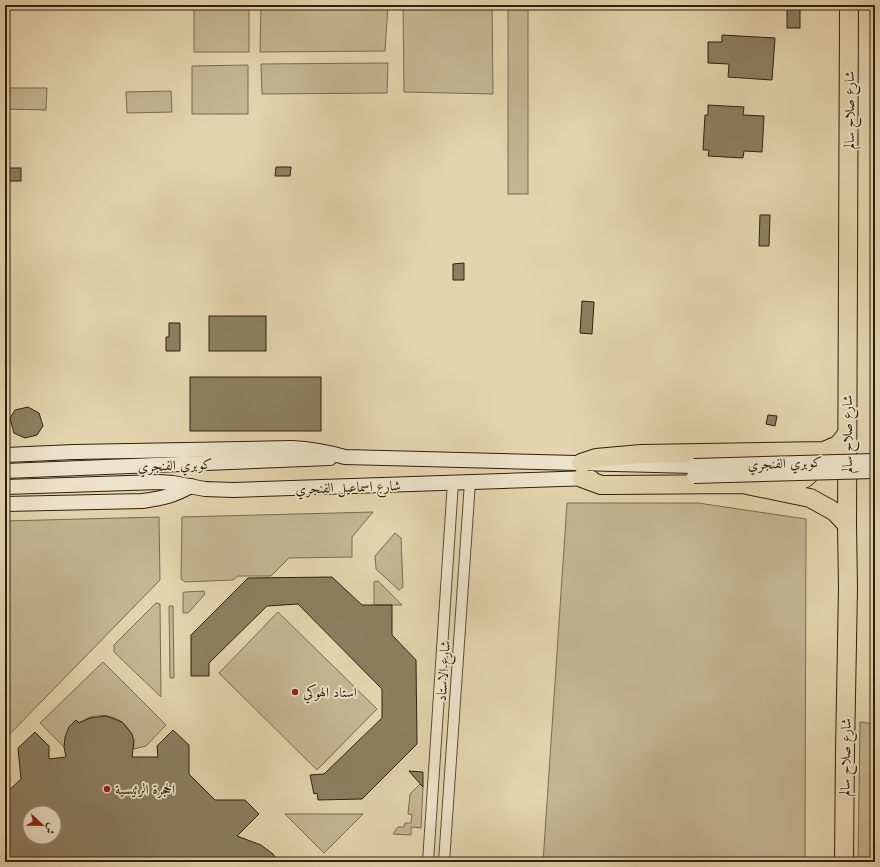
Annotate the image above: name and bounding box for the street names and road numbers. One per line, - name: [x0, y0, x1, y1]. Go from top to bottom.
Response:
- street label: شارع صلاح سالم: [843, 71, 862, 149]
- street label: شارع صلاح سالم: [841, 395, 860, 473]
- street label: كوبري الفنجري: [747, 456, 823, 476]
- street label: كوبري الفنجري: [137, 458, 213, 478]
- street label: شارع اسماعيل الفنجري: [295, 479, 401, 501]
- street label: شارع الاستاد: [435, 640, 457, 702]
- street label: شارع صلاح سالم: [838, 718, 859, 796]

